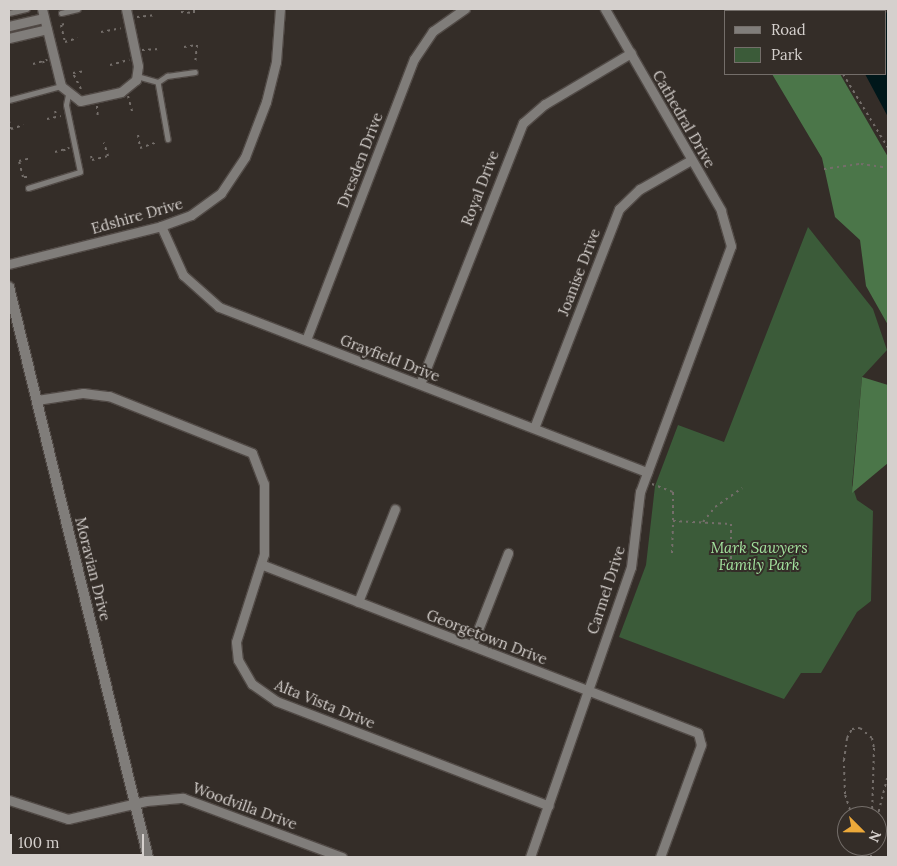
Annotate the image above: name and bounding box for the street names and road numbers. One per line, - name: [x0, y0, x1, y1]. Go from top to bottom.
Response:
- street label: Cathedral Drive: [649, 67, 719, 171]
- street label: Dresden Drive: [334, 110, 386, 210]
- street label: Royal Drive: [457, 148, 503, 228]
- street label: Edshire Drive: [89, 194, 185, 238]
- street label: Joanise Drive: [554, 226, 604, 318]
- street label: Grayfield Drive: [338, 331, 442, 385]
- street label: Moravian Drive: [71, 515, 115, 623]
- street label: Carmel Drive: [583, 544, 629, 636]
- street label: Georgetown Drive: [424, 606, 550, 668]
- street label: Alta Vista Drive: [272, 676, 378, 732]
- street label: Woodvilla Drive: [190, 779, 300, 833]

